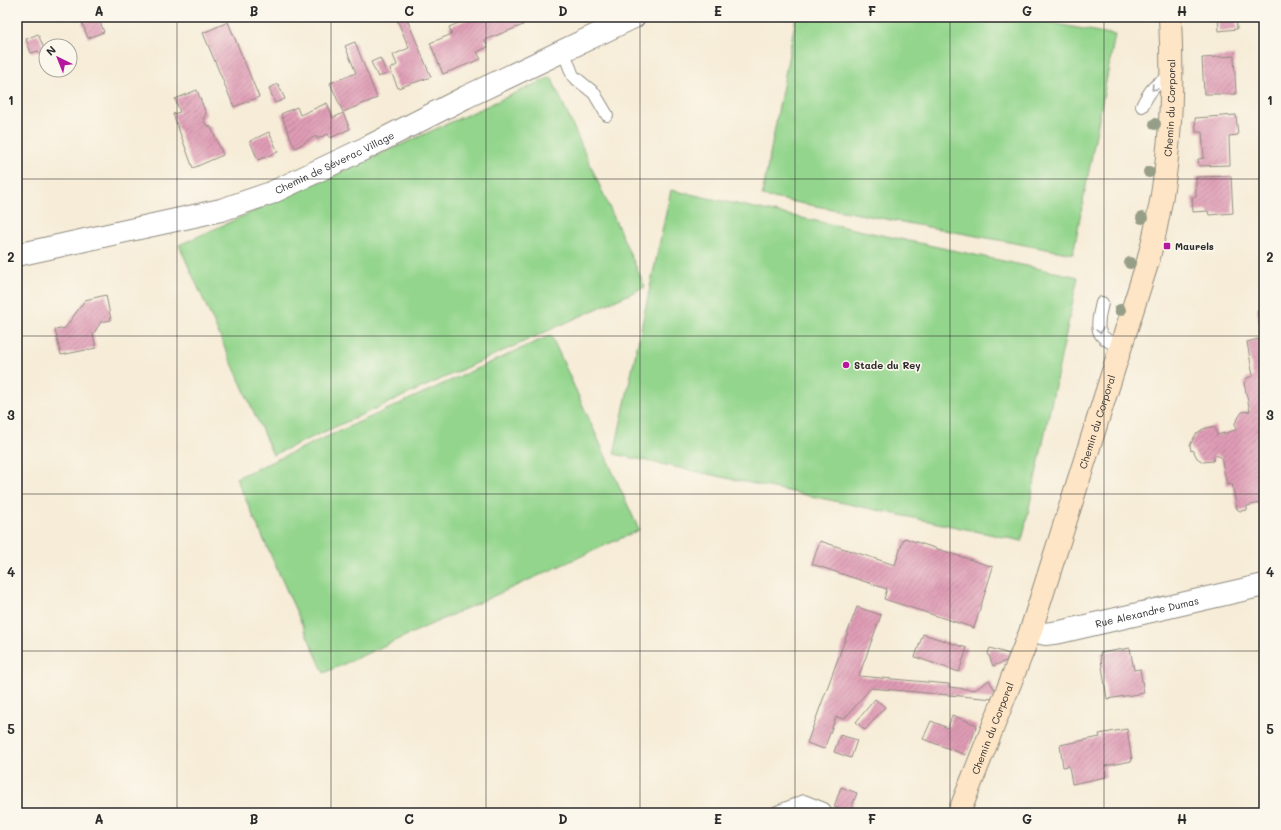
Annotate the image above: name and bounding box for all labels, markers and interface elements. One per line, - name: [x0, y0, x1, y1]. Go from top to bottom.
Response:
- text: A: [94, 2, 104, 19]
- text: B: [250, 2, 259, 19]
- text: C: [404, 2, 414, 19]
- text: D: [558, 2, 568, 19]
- text: E: [714, 2, 722, 19]
- text: F: [868, 2, 876, 19]
- text: G: [1022, 2, 1032, 19]
- text: H: [1177, 2, 1187, 19]
- north arrow: [38, 38, 78, 78]
- text: N: [43, 42, 59, 59]
- street label: Chemin du Corporal: [1160, 59, 1178, 157]
- one-way arrow: [1151, 83, 1159, 91]
- text: 1: [8, 91, 14, 108]
- text: 1: [1267, 91, 1273, 108]
- street label: Chemin de Séverac Village: [272, 128, 396, 197]
- place label: Maurels: [1175, 239, 1214, 253]
- marker: Maurels: [1162, 241, 1172, 251]
- text: 2: [7, 248, 15, 265]
- text: 2: [1266, 248, 1274, 265]
- one-way arrow: [1095, 328, 1104, 335]
- place label: Stade du Rey: [854, 358, 921, 372]
- marker: Stade du Rey: [841, 360, 851, 370]
- street label: Chemin du Corporal: [1076, 373, 1118, 471]
- text: 3: [7, 406, 15, 423]
- text: 3: [1266, 406, 1274, 423]
- text: 4: [7, 563, 15, 580]
- text: 4: [1266, 563, 1274, 580]
- street label: Rue Alexandre Dumas: [1094, 593, 1200, 631]
- street label: Chemin du Corporal: [968, 680, 1017, 776]
- text: 5: [7, 720, 15, 737]
- text: 5: [1266, 720, 1274, 737]
- text: A: [94, 810, 104, 827]
- text: B: [250, 810, 259, 827]
- text: C: [404, 810, 414, 827]
- text: D: [558, 810, 568, 827]
- text: E: [714, 810, 722, 827]
- text: F: [868, 810, 876, 827]
- text: G: [1022, 810, 1032, 827]
- text: H: [1177, 810, 1187, 827]

